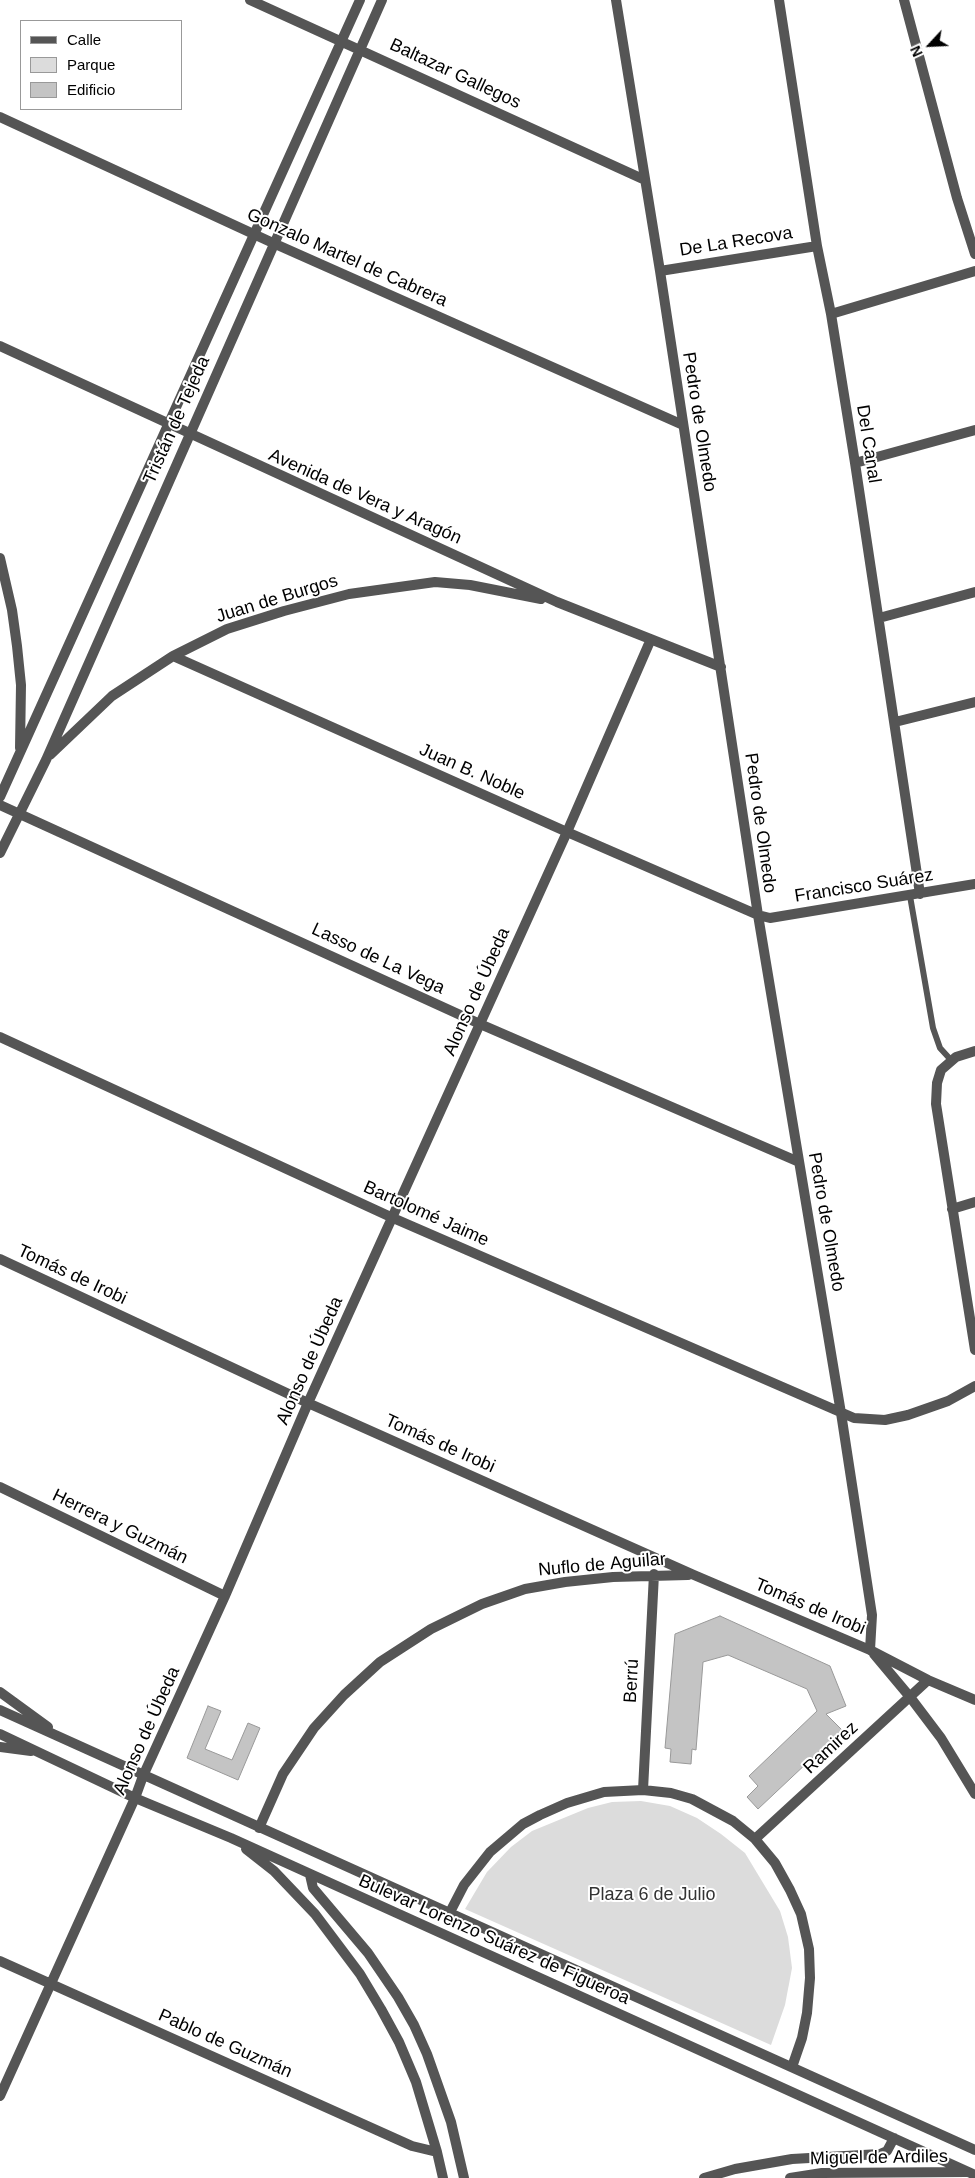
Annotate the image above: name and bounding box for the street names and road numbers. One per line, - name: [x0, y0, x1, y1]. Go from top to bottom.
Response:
- street label: Baltazar Gallegos: [386, 34, 524, 114]
- street label: Gonzalo Martel de Cabrera: [243, 204, 451, 312]
- street label: De La Recova: [678, 222, 794, 262]
- street label: Pedro de Olmedo: [677, 351, 721, 493]
- street label: Tristán de Tejeda: [139, 353, 215, 487]
- street label: Del Canal: [851, 403, 885, 485]
- street label: Avenida de Vera y Aragón: [265, 445, 465, 549]
- street label: Juan de Burgos: [214, 570, 340, 628]
- street label: Juan B. Noble: [416, 739, 528, 805]
- street label: Pedro de Olmedo: [739, 752, 781, 894]
- street label: Francisco Suárez: [793, 864, 935, 908]
- street label: Lasso de La Vega: [308, 919, 448, 999]
- street label: Alonso de Úbeda: [439, 925, 515, 1059]
- street label: Pedro de Olmedo: [803, 1151, 849, 1293]
- street label: Bartolomé Jaime: [360, 1177, 492, 1251]
- street label: Tomás de Irobi: [14, 1240, 130, 1310]
- street label: Alonso de Úbeda: [272, 1294, 348, 1428]
- street label: Tomás de Irobi: [382, 1410, 498, 1478]
- street label: Herrera y Guzmán: [49, 1485, 191, 1569]
- street label: Nuflo de Aguilar: [537, 1549, 667, 1581]
- street label: Tomás de Irobi: [751, 1574, 869, 1640]
- street label: Berrú: [620, 1658, 644, 1704]
- street label: Alonso de Úbeda: [109, 1664, 185, 1798]
- street label: Ramirez: [799, 1717, 863, 1779]
- street label: Bulevar Lorenzo Suárez de Figueroa: [355, 1870, 633, 2010]
- street label: Pablo de Guzmán: [155, 2005, 295, 2083]
- street label: Miguel de Ardiles: [810, 2146, 948, 2170]

